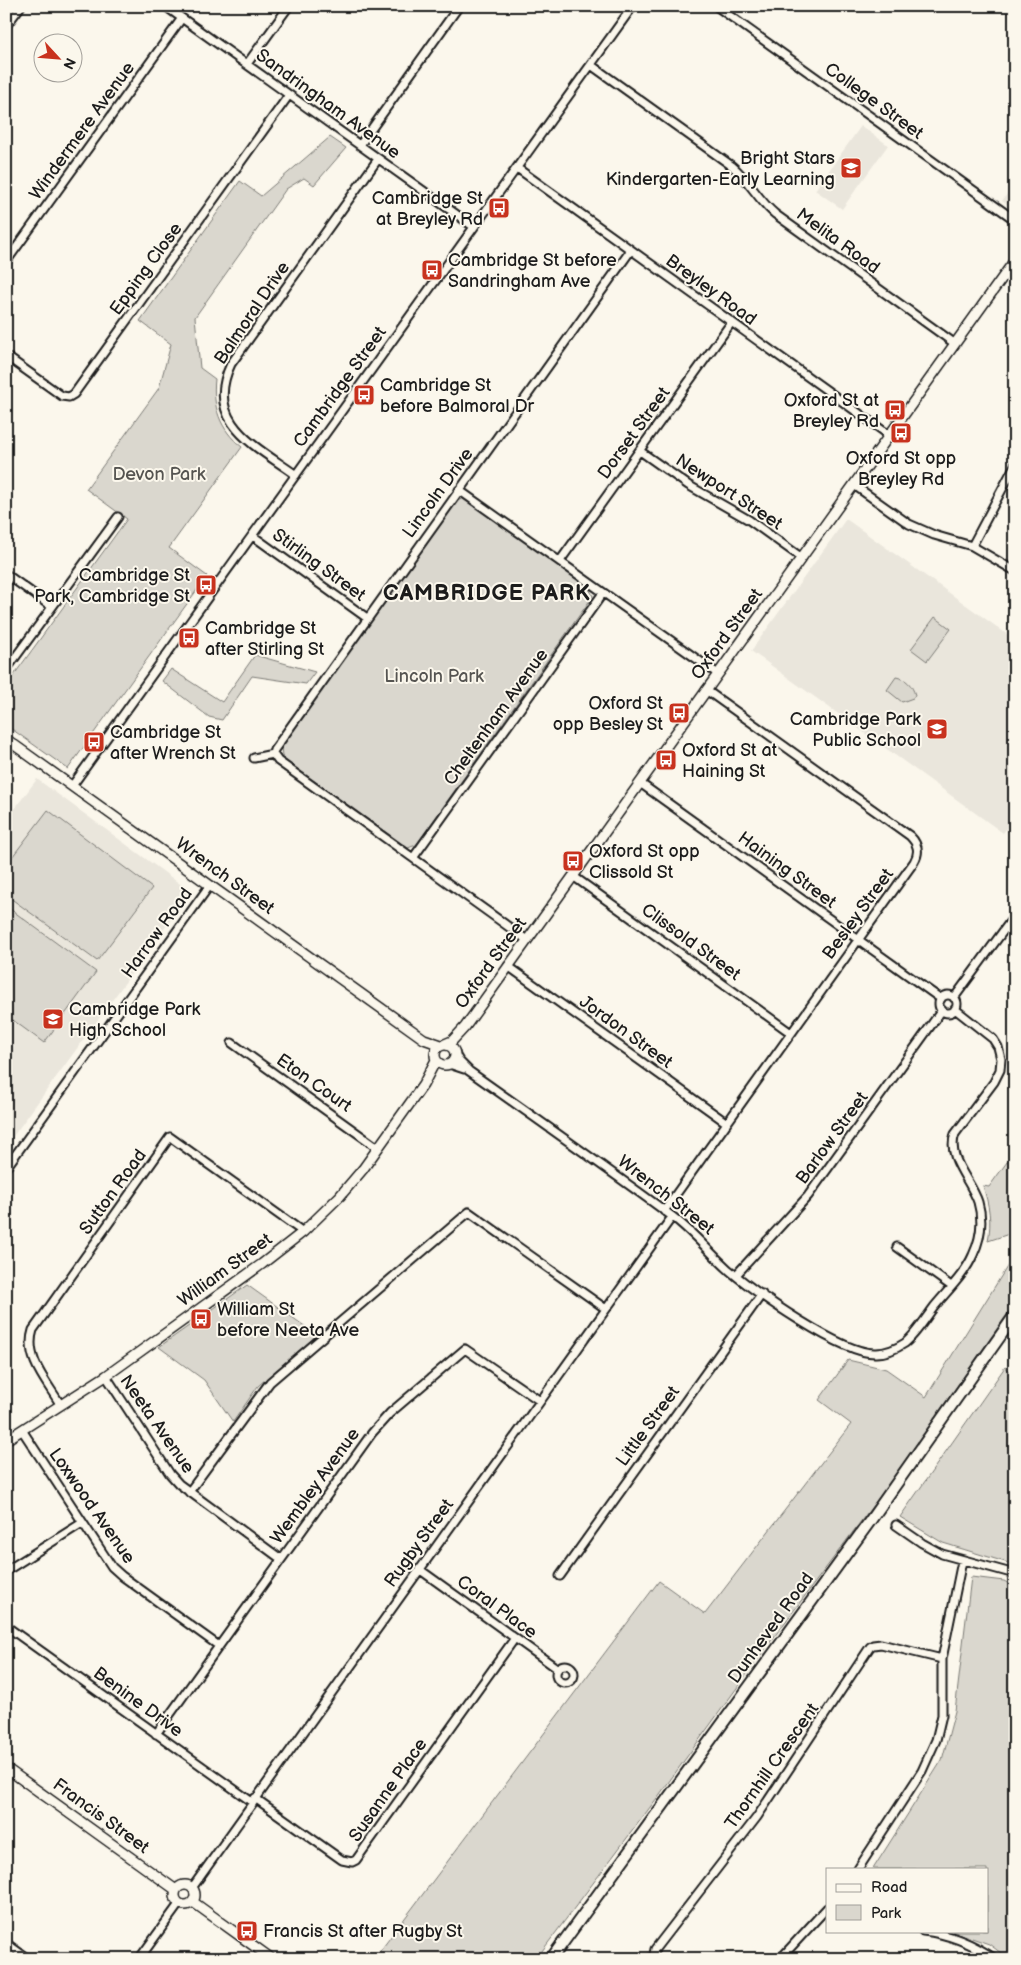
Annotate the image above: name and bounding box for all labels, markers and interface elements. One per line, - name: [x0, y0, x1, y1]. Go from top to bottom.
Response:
- north arrow: [32, 32, 82, 82]
- street label: Sandringham Avenue: [252, 45, 404, 164]
- text: N: [59, 55, 79, 72]
- street label: Windermere Avenue: [25, 58, 139, 204]
- street label: College Street: [821, 58, 928, 144]
- place label: Bright Stars Kindergarten-Early Learning: [606, 148, 835, 190]
- school or university icon: Bright Stars Kindergarten-Early Learning: [839, 156, 863, 180]
- place label: Cambridge St at Breyley Rd: [372, 188, 483, 230]
- bus stop icon: Cambridge St at Breyley Rd: [487, 196, 511, 220]
- street label: Melita Road: [792, 204, 884, 278]
- street label: Epping Close: [106, 219, 187, 319]
- place label: Cambridge St before Sandringham Ave: [448, 250, 617, 292]
- street label: Breyley Road: [662, 250, 760, 330]
- street label: Balmoral Drive: [210, 257, 294, 368]
- bus stop icon: Cambridge St before Sandringham Ave: [420, 258, 444, 282]
- street label: Cambridge Street: [289, 322, 391, 452]
- place label: Cambridge St before Balmoral Dr: [380, 375, 535, 417]
- bus stop icon: Cambridge St before Balmoral Dr: [352, 383, 376, 407]
- street label: Dorset Street: [594, 383, 675, 483]
- place label: Oxford St at Breyley Rd: [784, 390, 879, 432]
- bus stop icon: Oxford St at Breyley Rd: [883, 398, 907, 422]
- bus stop icon: Oxford St opp Breyley Rd: [889, 421, 913, 445]
- street label: Lincoln Drive: [398, 444, 478, 542]
- place label: Oxford St opp Breyley Rd: [846, 448, 956, 490]
- street label: Newport Street: [672, 450, 787, 535]
- park label: Devon Park: [112, 464, 206, 485]
- street label: Stirling Street: [268, 524, 370, 606]
- place label: Cambridge St Park, Cambridge St: [34, 565, 190, 607]
- bus stop icon: Cambridge St Park, Cambridge St: [194, 573, 218, 597]
- district label: CAMBRIDGE PARK: [383, 580, 591, 607]
- street label: Oxford Street: [687, 584, 767, 684]
- place label: Cambridge St after Stirling St: [205, 618, 325, 660]
- bus stop icon: Cambridge St after Stirling St: [177, 626, 201, 650]
- street label: Cheltenham Avenue: [439, 644, 553, 789]
- park label: Lincoln Park: [384, 666, 484, 687]
- place label: Oxford St opp Besley St: [553, 693, 663, 735]
- bus stop icon: Oxford St opp Besley St: [667, 701, 691, 725]
- place label: Cambridge Park Public School: [790, 709, 921, 751]
- school or university icon: Cambridge Park Public School: [925, 717, 949, 741]
- place label: Cambridge St after Wrench St: [110, 722, 236, 764]
- bus stop icon: Cambridge St after Wrench St: [82, 730, 106, 754]
- place label: Oxford St at Haining St: [682, 740, 778, 782]
- bus stop icon: Oxford St at Haining St: [654, 748, 678, 772]
- street label: Haining Street: [734, 827, 841, 913]
- street label: Wrench Street: [172, 833, 279, 919]
- place label: Oxford St opp Clissold St: [589, 841, 700, 883]
- bus stop icon: Oxford St opp Clissold St: [561, 849, 585, 873]
- street label: Besley Street: [818, 864, 898, 964]
- street label: Harrow Road: [117, 884, 197, 982]
- street label: Clissold Street: [637, 899, 745, 985]
- street label: Oxford Street: [451, 913, 531, 1013]
- street label: Jordon Street: [575, 991, 677, 1073]
- place label: Cambridge Park High School: [69, 999, 200, 1041]
- school or university icon: Cambridge Park High School: [41, 1007, 65, 1031]
- street label: Eton Court: [272, 1049, 356, 1117]
- street label: Barlow Street: [791, 1087, 873, 1188]
- street label: Sutton Road: [75, 1145, 151, 1239]
- street label: Wrench Street: [614, 1151, 719, 1240]
- street label: William Street: [174, 1229, 276, 1311]
- place label: William St before Neeta Ave: [217, 1299, 359, 1341]
- bus stop icon: William St before Neeta Ave: [189, 1307, 213, 1331]
- street label: Neeta Avenue: [115, 1371, 199, 1478]
- street label: Little Street: [612, 1381, 684, 1470]
- street label: Wembley Avenue: [266, 1424, 364, 1548]
- street label: Loxwood Avenue: [44, 1444, 140, 1568]
- street label: Rugby Street: [380, 1494, 458, 1591]
- street label: Dunheved Road: [724, 1569, 818, 1687]
- street label: Coral Place: [453, 1571, 541, 1643]
- street label: Benine Drive: [89, 1663, 187, 1742]
- street label: Thornhill Crescent: [721, 1699, 824, 1833]
- street label: Susanne Place: [345, 1734, 432, 1846]
- street label: Francis Street: [49, 1774, 154, 1858]
- legend: [826, 1868, 988, 1932]
- text: Road: [871, 1878, 907, 1897]
- text: Park: [871, 1904, 902, 1923]
- bus stop icon: Francis St after Rugby St: [235, 1919, 259, 1943]
- place label: Francis St after Rugby St: [263, 1921, 463, 1942]

